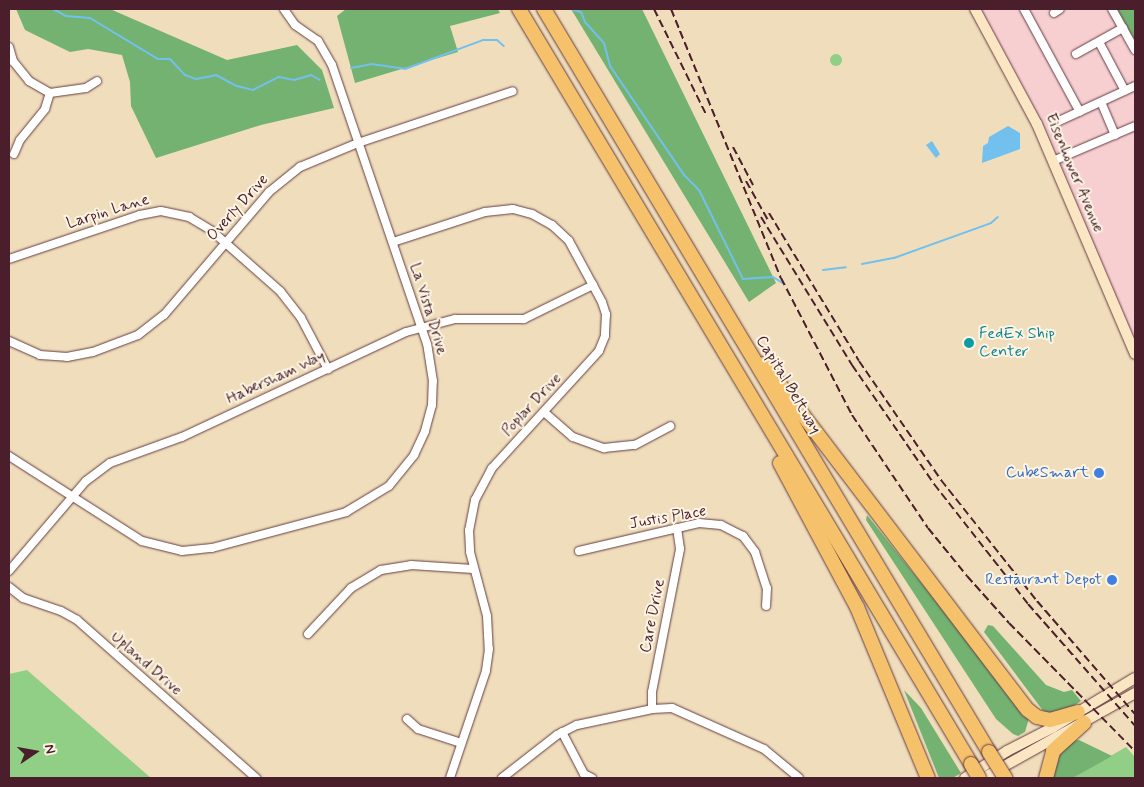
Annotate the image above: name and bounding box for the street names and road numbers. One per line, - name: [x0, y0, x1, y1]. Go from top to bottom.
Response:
- street label: Eisenhower Avenue: [1040, 109, 1108, 237]
- street label: Overly Drive: [203, 171, 273, 245]
- street label: Larpin Lane: [66, 191, 150, 233]
- street label: La Vista Drive: [405, 261, 451, 357]
- street label: Capital Beltway: [751, 332, 825, 438]
- street label: Habersham Way: [222, 346, 330, 410]
- street label: Poplar Drive: [498, 370, 566, 440]
- street label: Justis Place: [628, 502, 708, 534]
- street label: Care Drive: [637, 578, 669, 654]
- street label: Upland Drive: [107, 628, 185, 700]

